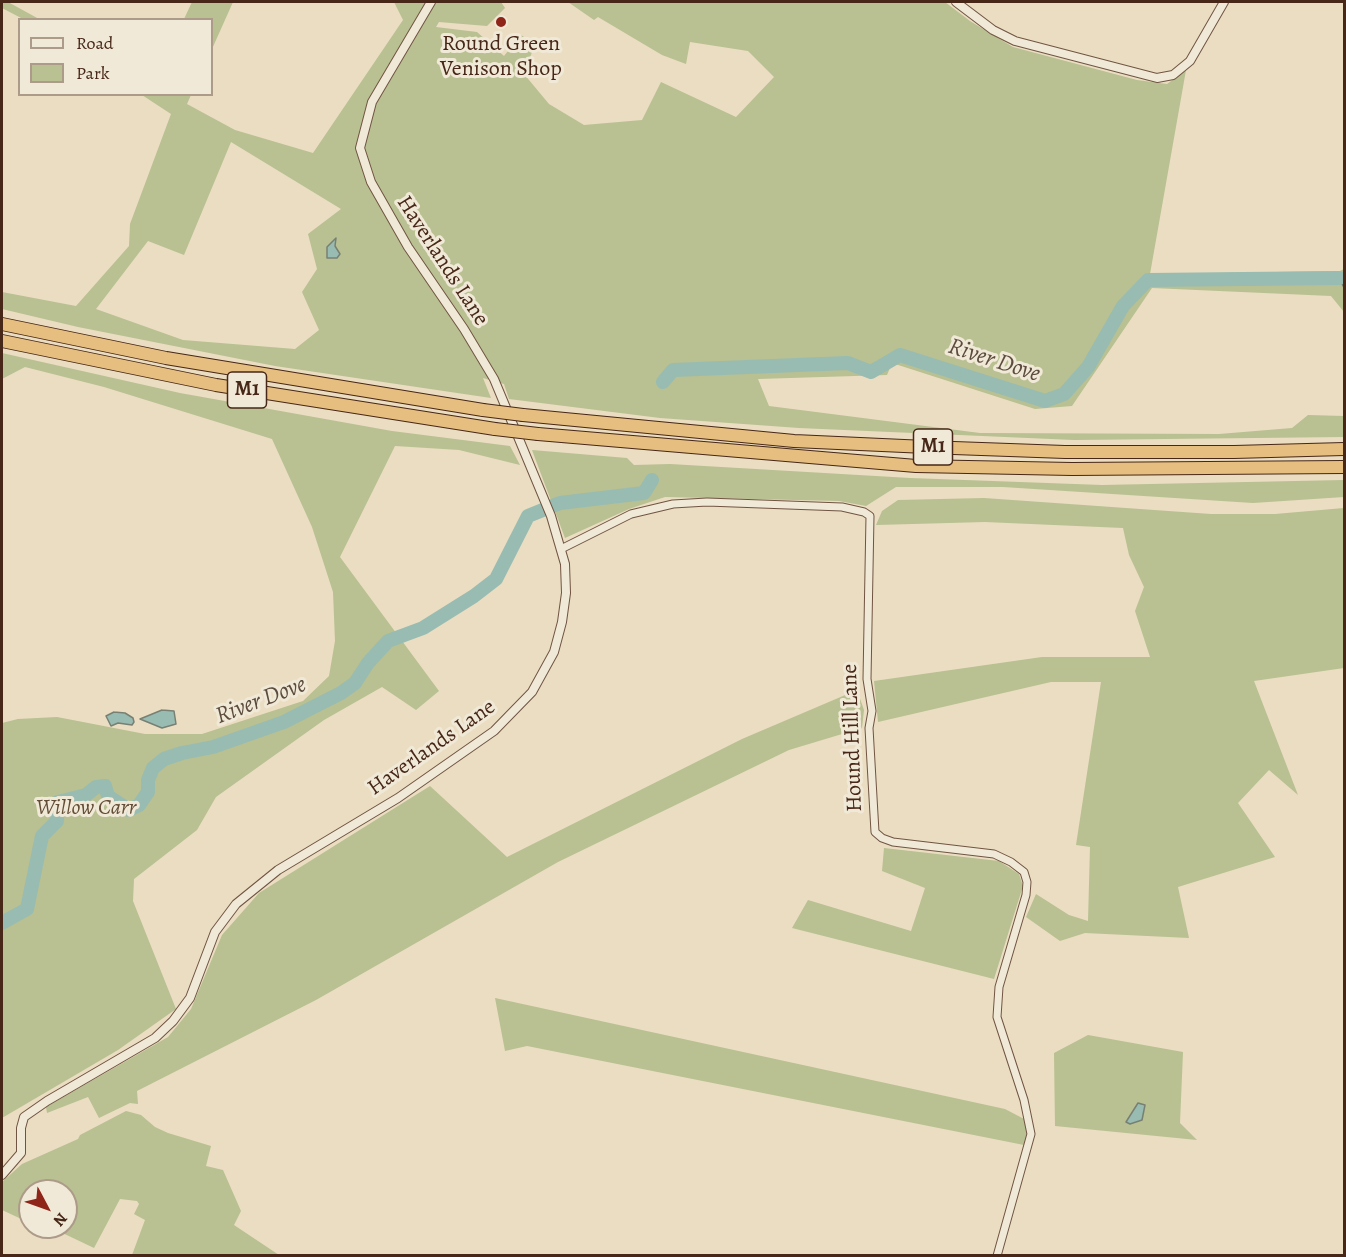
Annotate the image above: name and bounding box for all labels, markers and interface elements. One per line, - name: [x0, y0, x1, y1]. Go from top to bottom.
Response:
- marker: Round Green Venison Shop: [494, 15, 508, 29]
- legend: [18, 18, 213, 96]
- text: Road: [76, 31, 113, 55]
- place label: Round Green Venison Shop: [440, 32, 562, 84]
- text: Park: [76, 61, 110, 85]
- street label: Haverlands Lane: [390, 191, 494, 331]
- water label: River Dove: [945, 333, 1043, 389]
- road number: M1: [228, 372, 266, 408]
- road number: M1: [914, 429, 952, 465]
- street label: Hound Hill Lane: [837, 663, 869, 813]
- water label: River Dove: [212, 671, 310, 731]
- street label: Haverlands Lane: [363, 694, 501, 802]
- park label: Willow Carr: [36, 796, 136, 822]
- north arrow: [18, 1179, 78, 1239]
- text: N: [48, 1208, 72, 1231]

